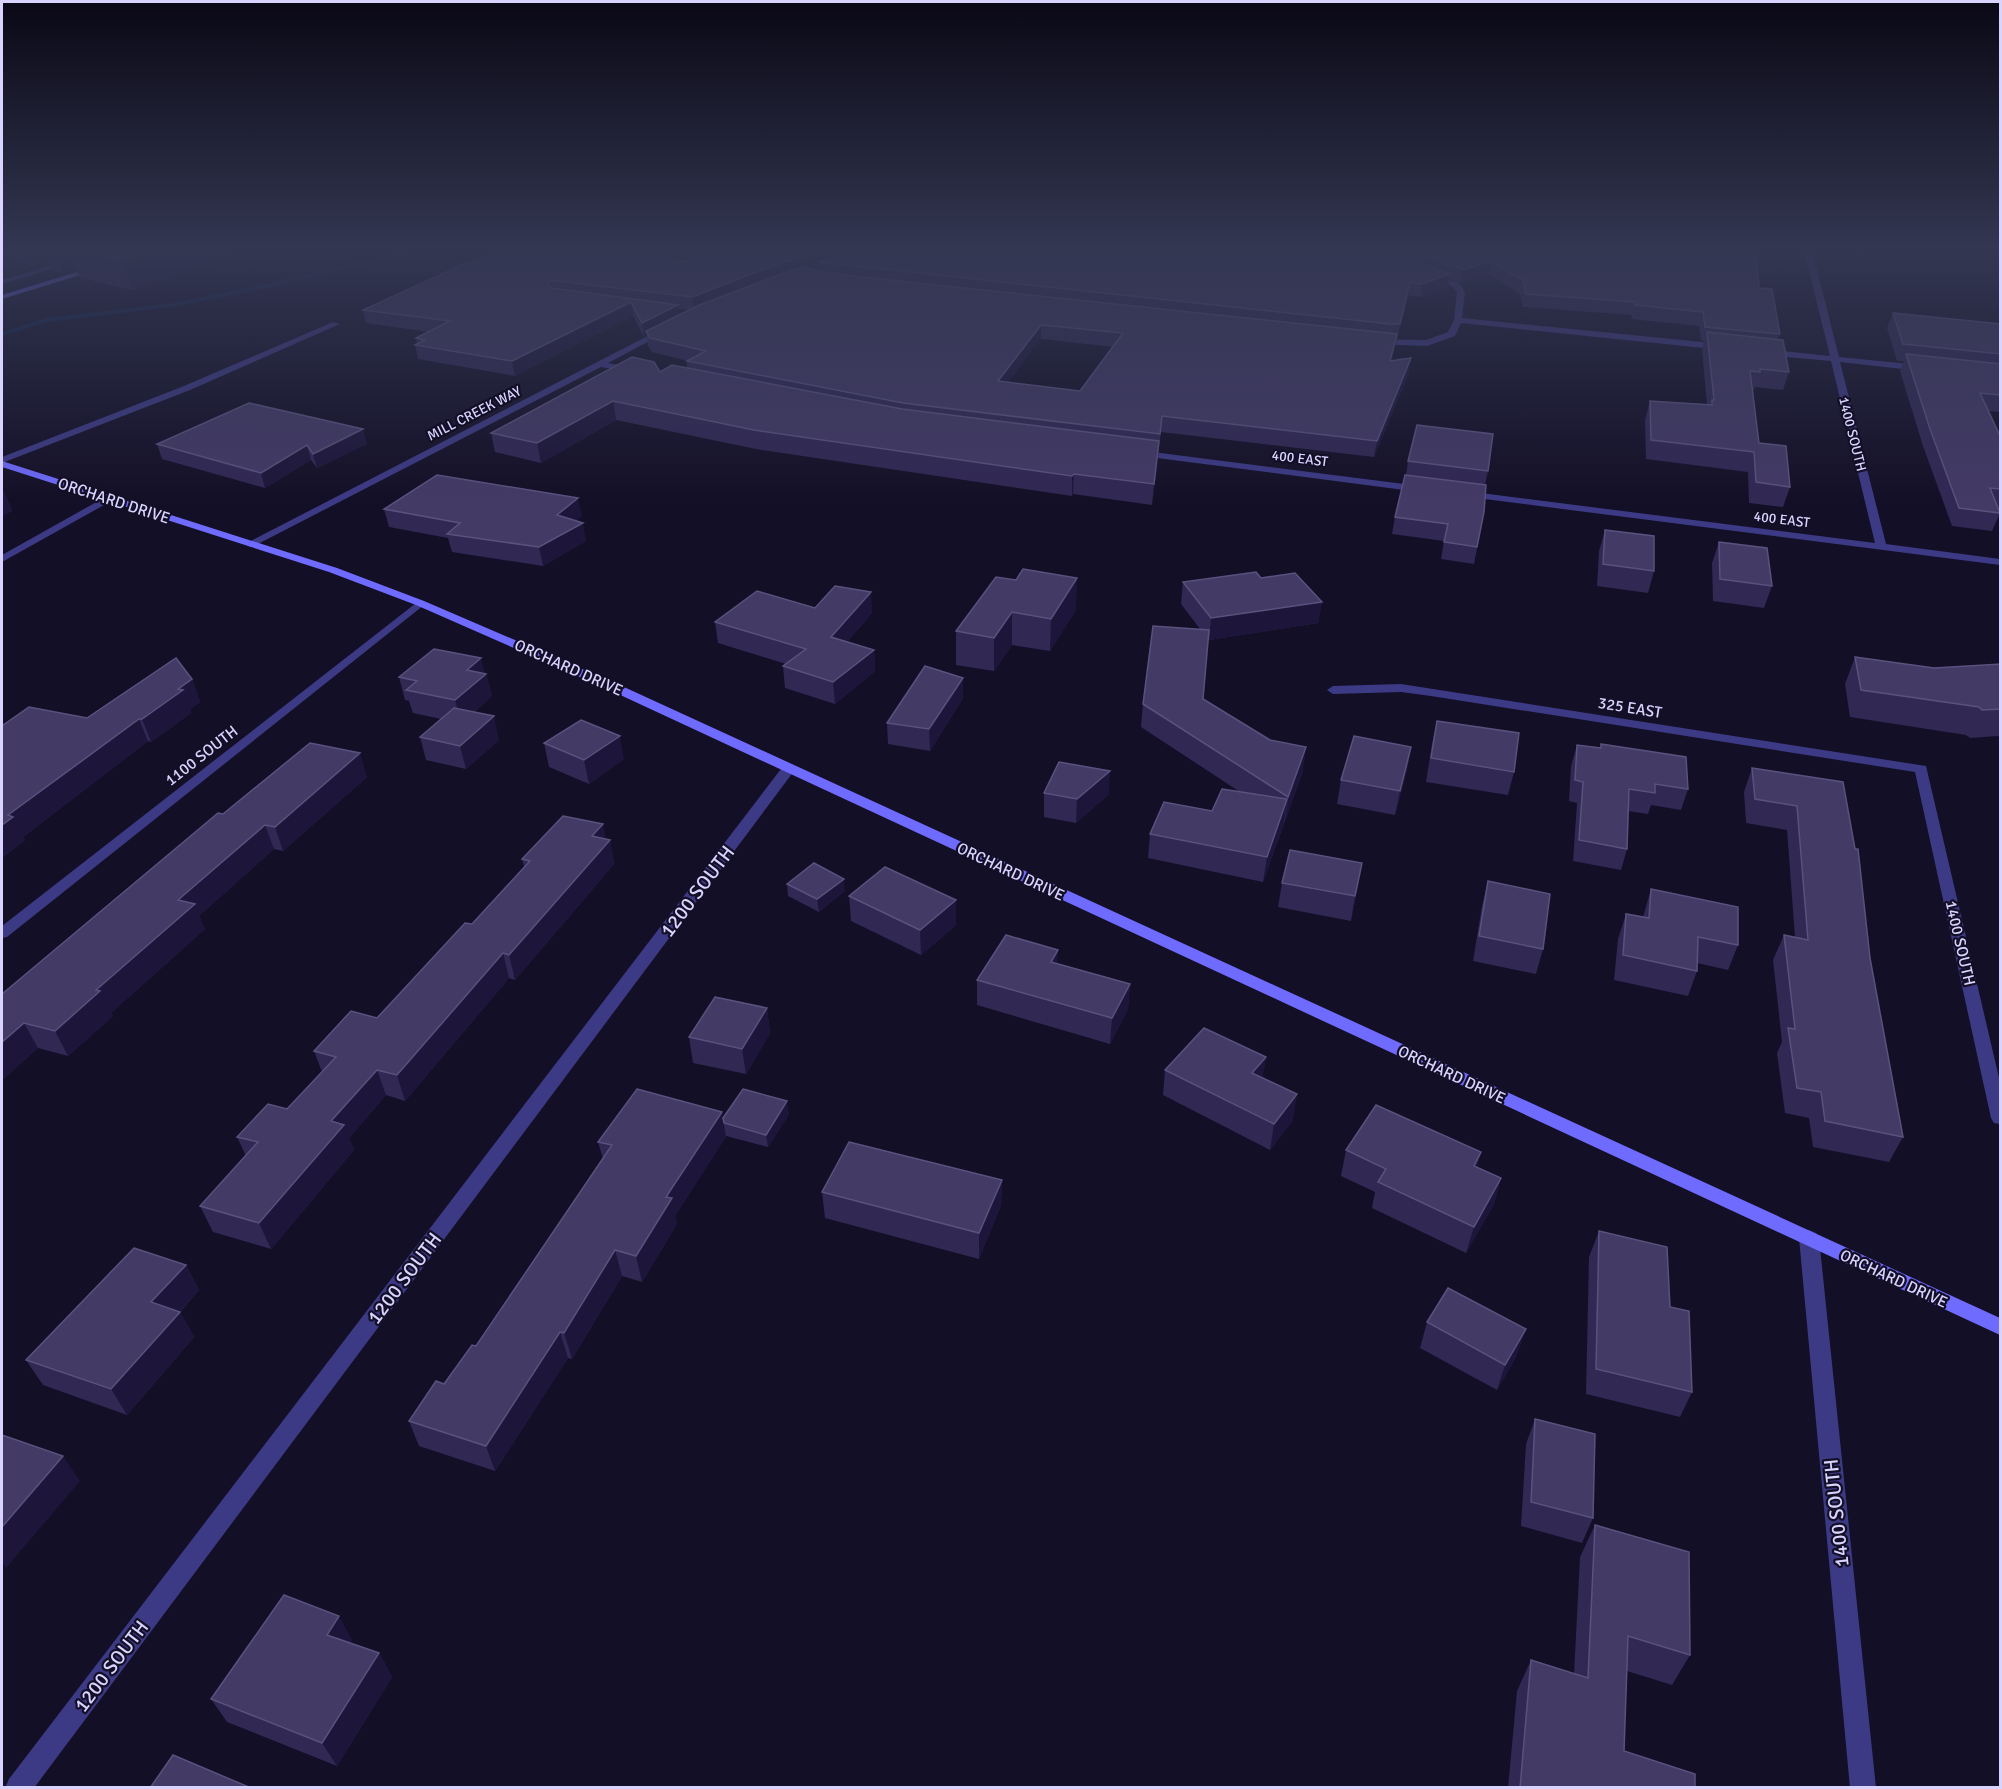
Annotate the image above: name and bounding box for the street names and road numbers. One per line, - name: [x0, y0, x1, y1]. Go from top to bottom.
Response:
- street label: MILL CREEK WAY: [424, 382, 524, 444]
- street label: 1400 SOUTH: [1835, 395, 1870, 473]
- street label: 400 EAST: [1271, 447, 1329, 470]
- street label: ORCHARD DRIVE: [55, 473, 172, 528]
- street label: 400 EAST: [1753, 508, 1811, 531]
- street label: ORCHARD DRIVE: [511, 635, 626, 701]
- street label: 325 EAST: [1596, 693, 1663, 723]
- street label: 1100 SOUTH: [161, 721, 242, 790]
- street label: ORCHARD DRIVE: [954, 838, 1068, 906]
- street label: 1200 SOUTH: [655, 840, 740, 942]
- street label: 1400 SOUTH: [1941, 899, 1980, 988]
- street label: ORCHARD DRIVE: [1395, 1041, 1509, 1109]
- street label: 1200 SOUTH: [362, 1227, 447, 1329]
- street label: ORCHARD DRIVE: [1837, 1245, 1951, 1313]
- street label: 1400 SOUTH: [1818, 1458, 1855, 1568]
- street label: 1200 SOUTH: [69, 1615, 154, 1717]

